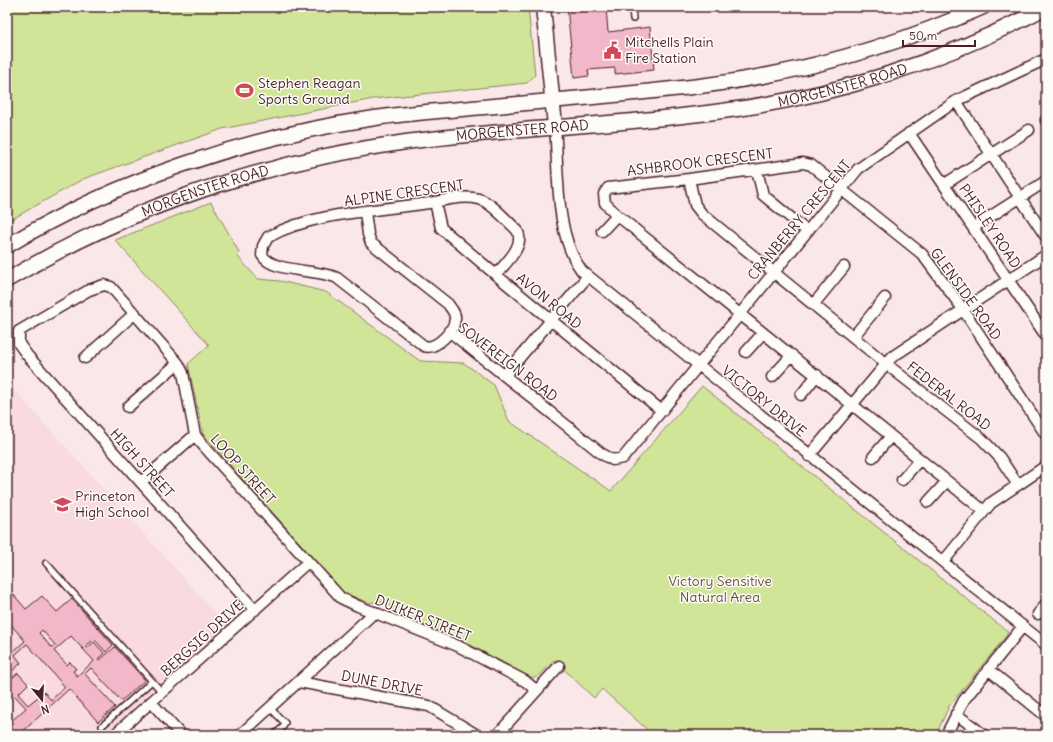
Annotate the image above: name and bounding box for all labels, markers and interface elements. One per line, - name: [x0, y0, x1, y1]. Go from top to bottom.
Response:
- scale bar: [903, 22, 975, 48]
- text: 50 m: [909, 28, 938, 43]
- place label: Mitchells Plain Fire Station: [625, 33, 714, 67]
- public building icon: Mitchells Plain Fire Station: [602, 40, 622, 60]
- street label: MORGENSTER ROAD: [776, 59, 910, 111]
- place label: Stephen Reagan Sports Ground: [258, 74, 361, 108]
- sports icon: Stephen Reagan Sports Ground: [235, 81, 255, 101]
- street label: MORGENSTER ROAD: [455, 116, 590, 145]
- street label: ASHBROOK CRESCENT: [626, 144, 774, 180]
- street label: CRANBERRY CRESCENT: [743, 156, 855, 284]
- street label: MORGENSTER ROAD: [139, 161, 271, 221]
- street label: ALPINE CRESCENT: [343, 176, 465, 210]
- street label: PHISLEY ROAD: [955, 180, 1025, 272]
- street label: GLENSIDE ROAD: [927, 244, 1006, 344]
- street label: AVON ROAD: [512, 269, 586, 333]
- street label: SOVEREIGN ROAD: [455, 319, 561, 405]
- street label: FEDERAL ROAD: [903, 358, 995, 434]
- street label: VICTORY DRIVE: [718, 361, 810, 441]
- street label: HIGH STREET: [106, 425, 178, 501]
- street label: LOOP STREET: [207, 430, 279, 508]
- place label: Princeton High School: [75, 487, 149, 521]
- school or university icon: Princeton High School: [52, 494, 72, 514]
- park label: Victory Sensitive Natural Area: [668, 572, 772, 606]
- street label: DUIKER STREET: [372, 590, 474, 646]
- street label: BERGSIG DRIVE: [157, 596, 247, 680]
- street label: DUNE DRIVE: [340, 666, 424, 700]
- north arrow: [22, 680, 62, 720]
- text: N: [39, 702, 51, 717]

